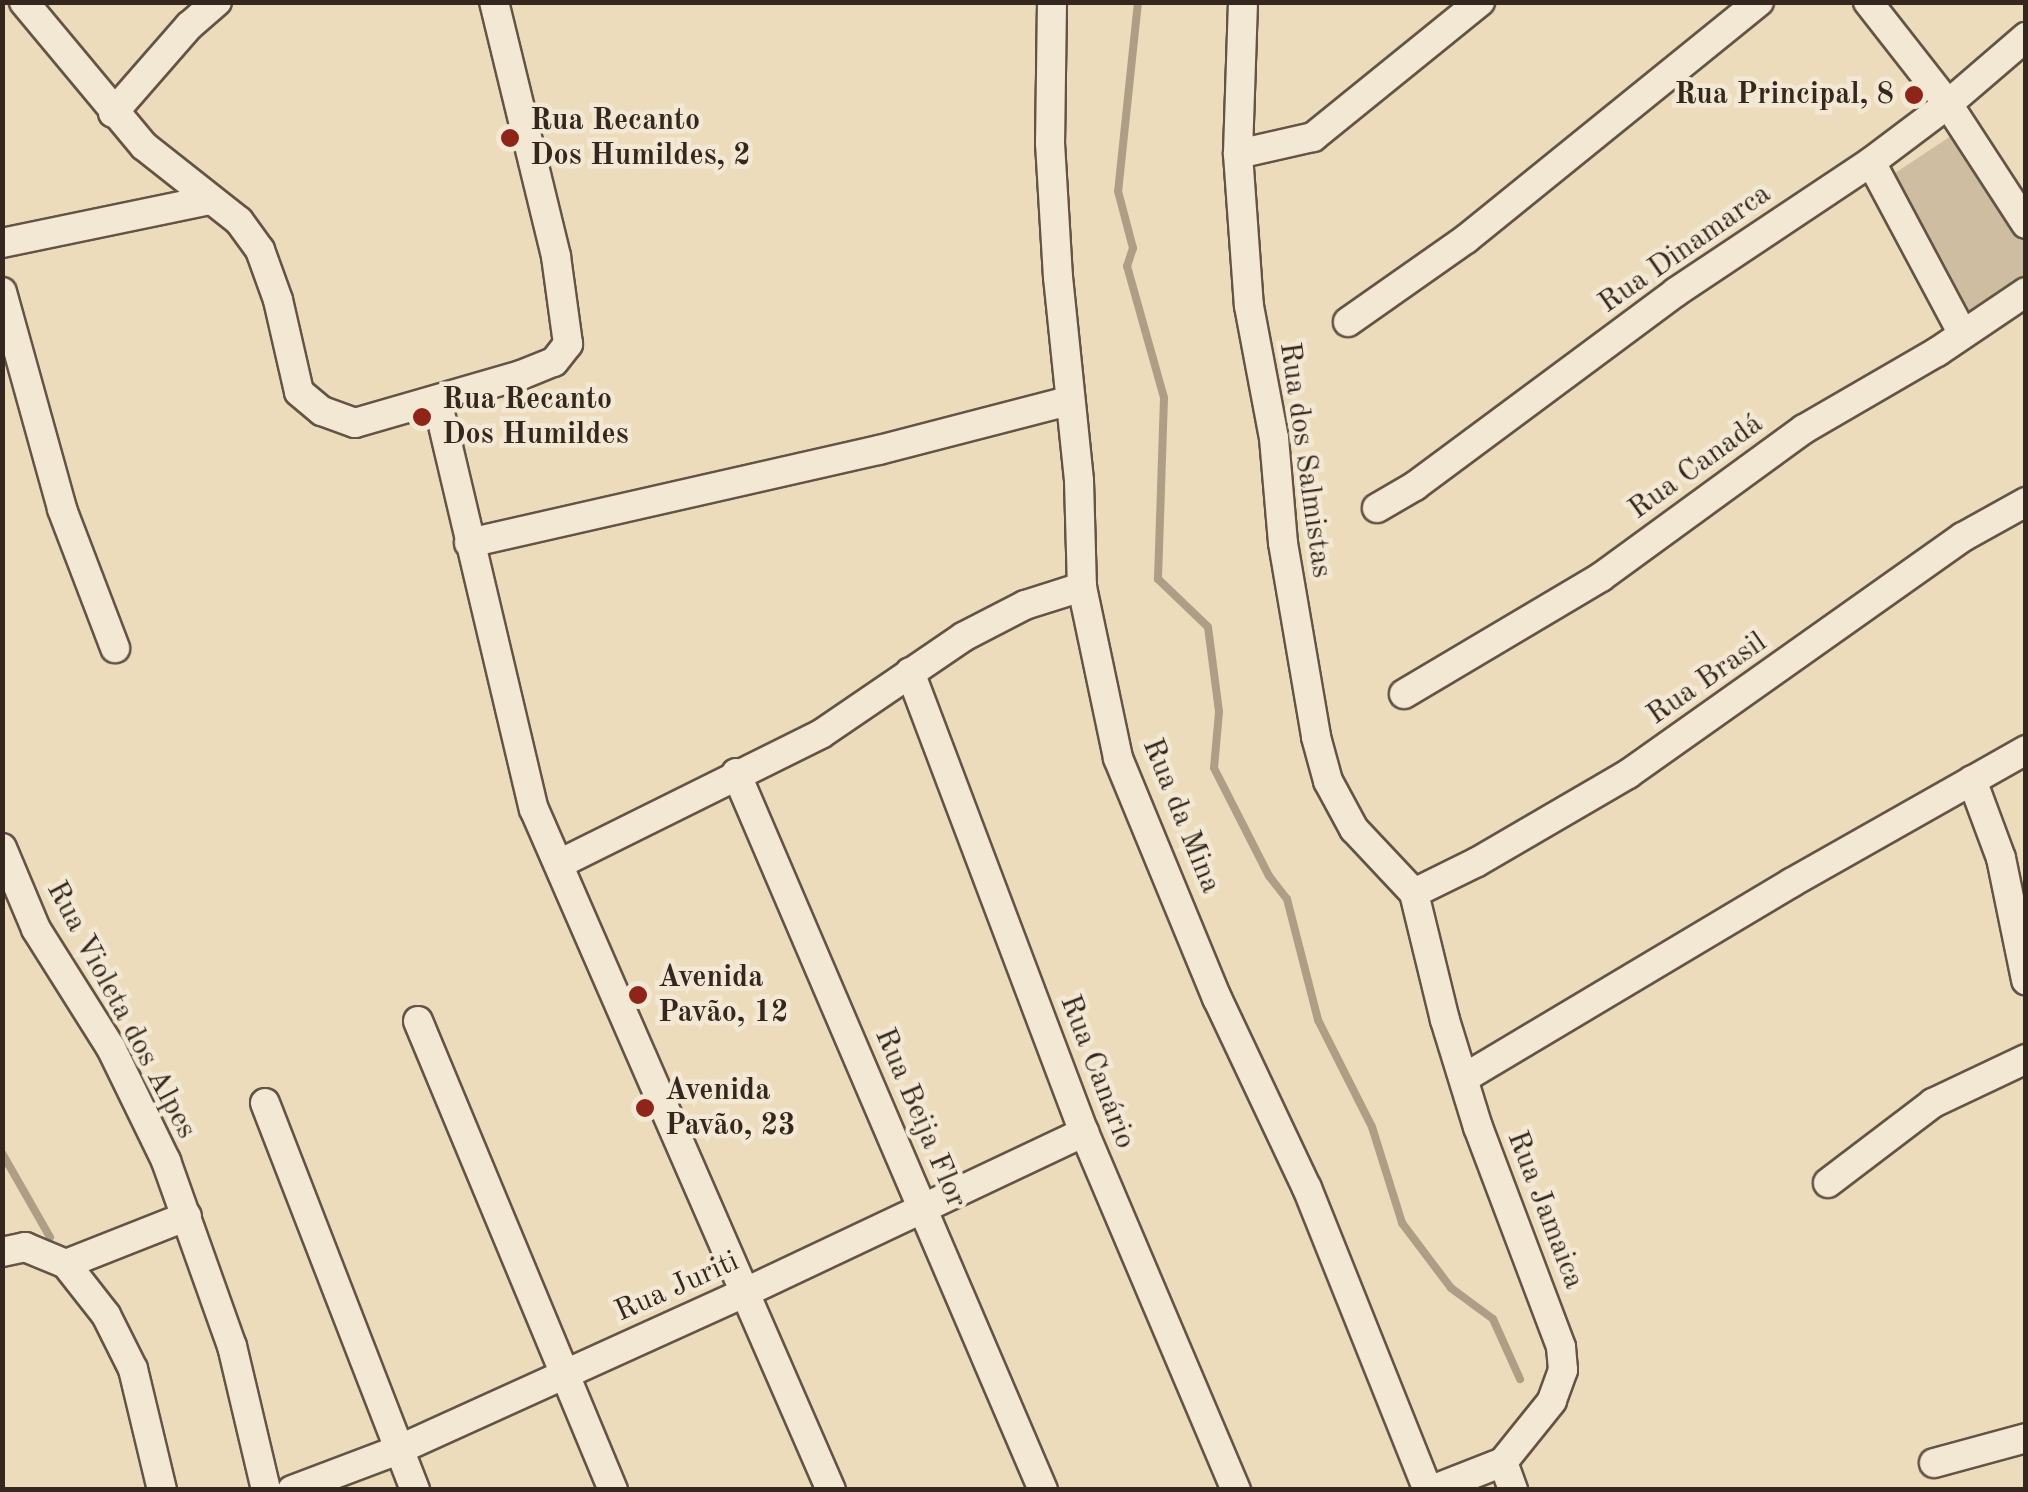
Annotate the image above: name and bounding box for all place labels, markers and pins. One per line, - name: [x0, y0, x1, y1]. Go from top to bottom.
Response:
- place label: Rua Principal, 8: [1674, 77, 1894, 113]
- marker: Rua Principal, 8: [1903, 84, 1925, 106]
- place label: Rua Recanto Dos Humildes, 2: [530, 103, 751, 174]
- marker: Rua Recanto Dos Humildes, 2: [499, 127, 521, 149]
- place label: Rua Recanto Dos Humildes: [442, 382, 629, 452]
- marker: Rua Recanto Dos Humildes: [411, 406, 433, 428]
- place label: Avenida Pavão, 12: [658, 960, 788, 1030]
- marker: Avenida Pavão, 12: [627, 984, 649, 1006]
- place label: Avenida Pavão, 23: [665, 1073, 795, 1144]
- marker: Avenida Pavão, 23: [634, 1097, 656, 1119]

